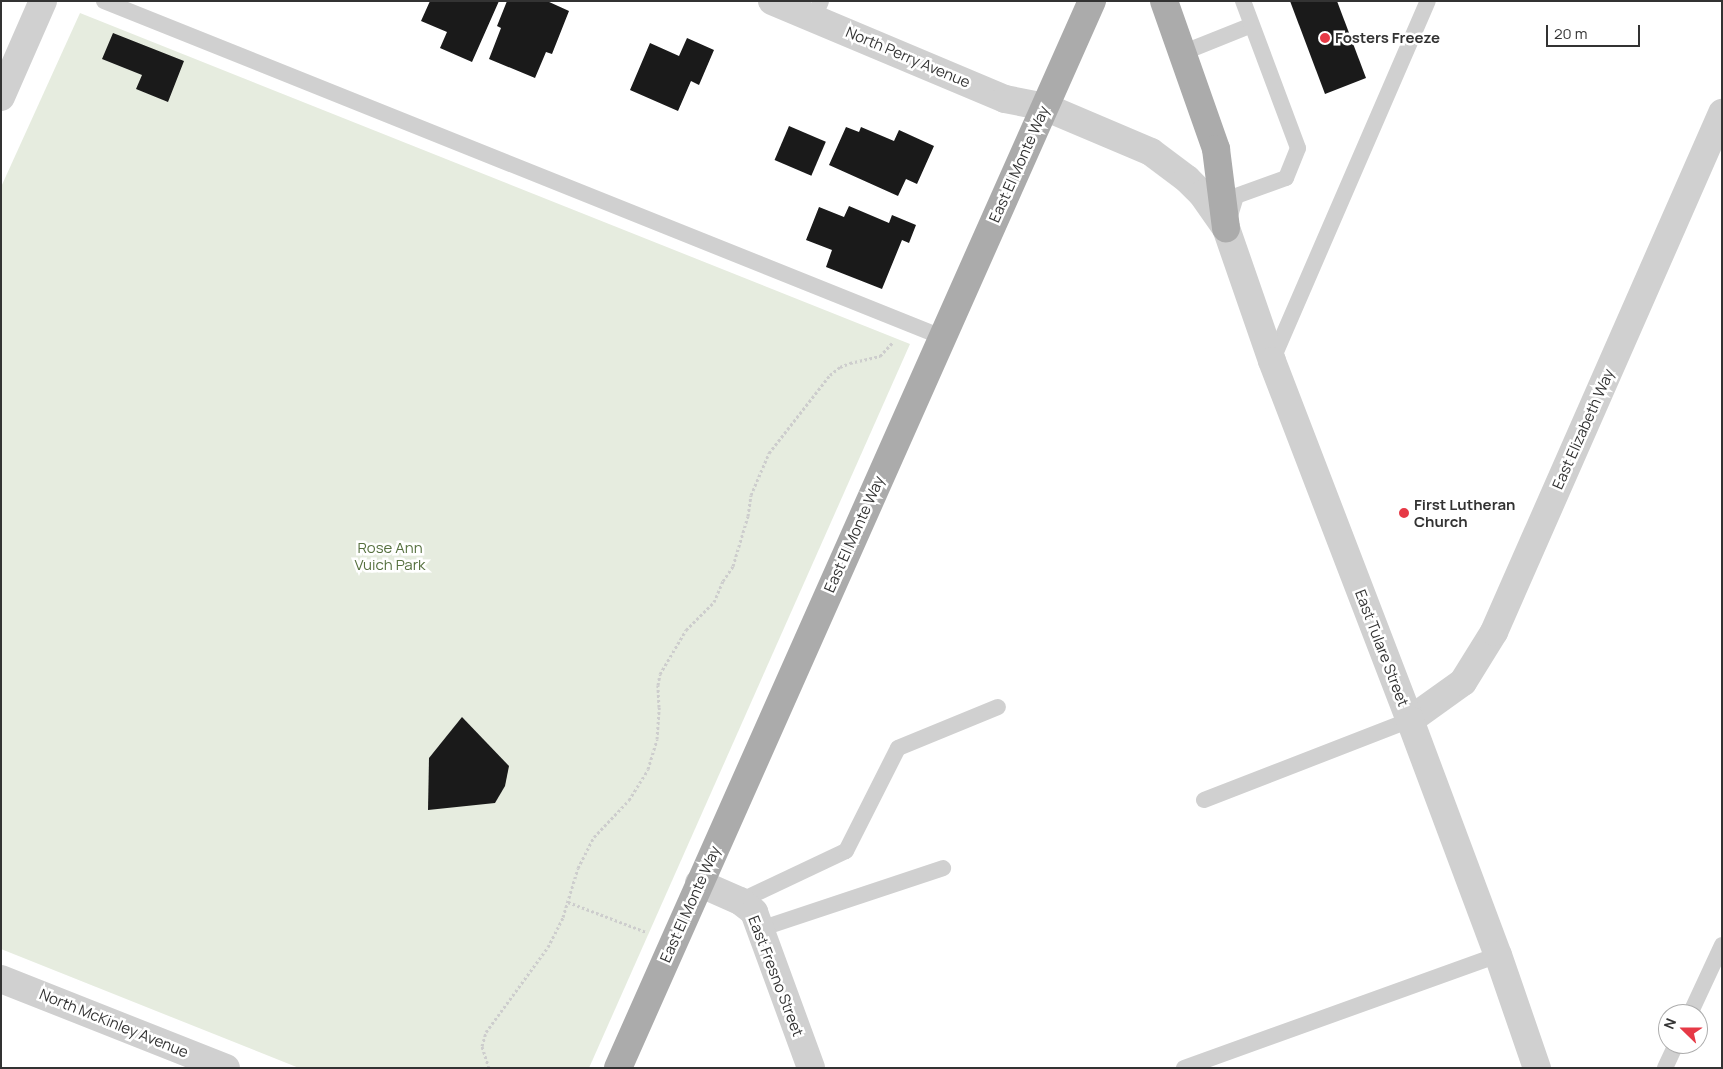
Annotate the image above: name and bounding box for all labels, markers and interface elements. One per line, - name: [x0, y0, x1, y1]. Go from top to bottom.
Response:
- scale bar: [1548, 15, 1642, 47]
- street label: North Perry Avenue: [843, 23, 973, 91]
- text: 20 m: [1554, 23, 1587, 44]
- place label: Fosters Freeze: [1335, 29, 1440, 47]
- marker: Fosters Freeze: [1319, 32, 1331, 44]
- street label: East El Monte Way: [985, 103, 1053, 225]
- street label: East Elizabeth Way: [1548, 366, 1618, 492]
- street label: East El Monte Way: [820, 473, 888, 595]
- place label: First Lutheran Church: [1414, 495, 1515, 530]
- marker: First Lutheran Church: [1398, 507, 1410, 519]
- park label: Rose Ann Vuich Park: [354, 538, 426, 573]
- street label: East Tulare Street: [1351, 587, 1413, 709]
- street label: East El Monte Way: [656, 843, 724, 965]
- street label: East Fresno Street: [745, 913, 807, 1039]
- street label: North McKinley Avenue: [37, 985, 191, 1061]
- north arrow: [1658, 1004, 1708, 1054]
- text: N: [1659, 1015, 1680, 1032]

